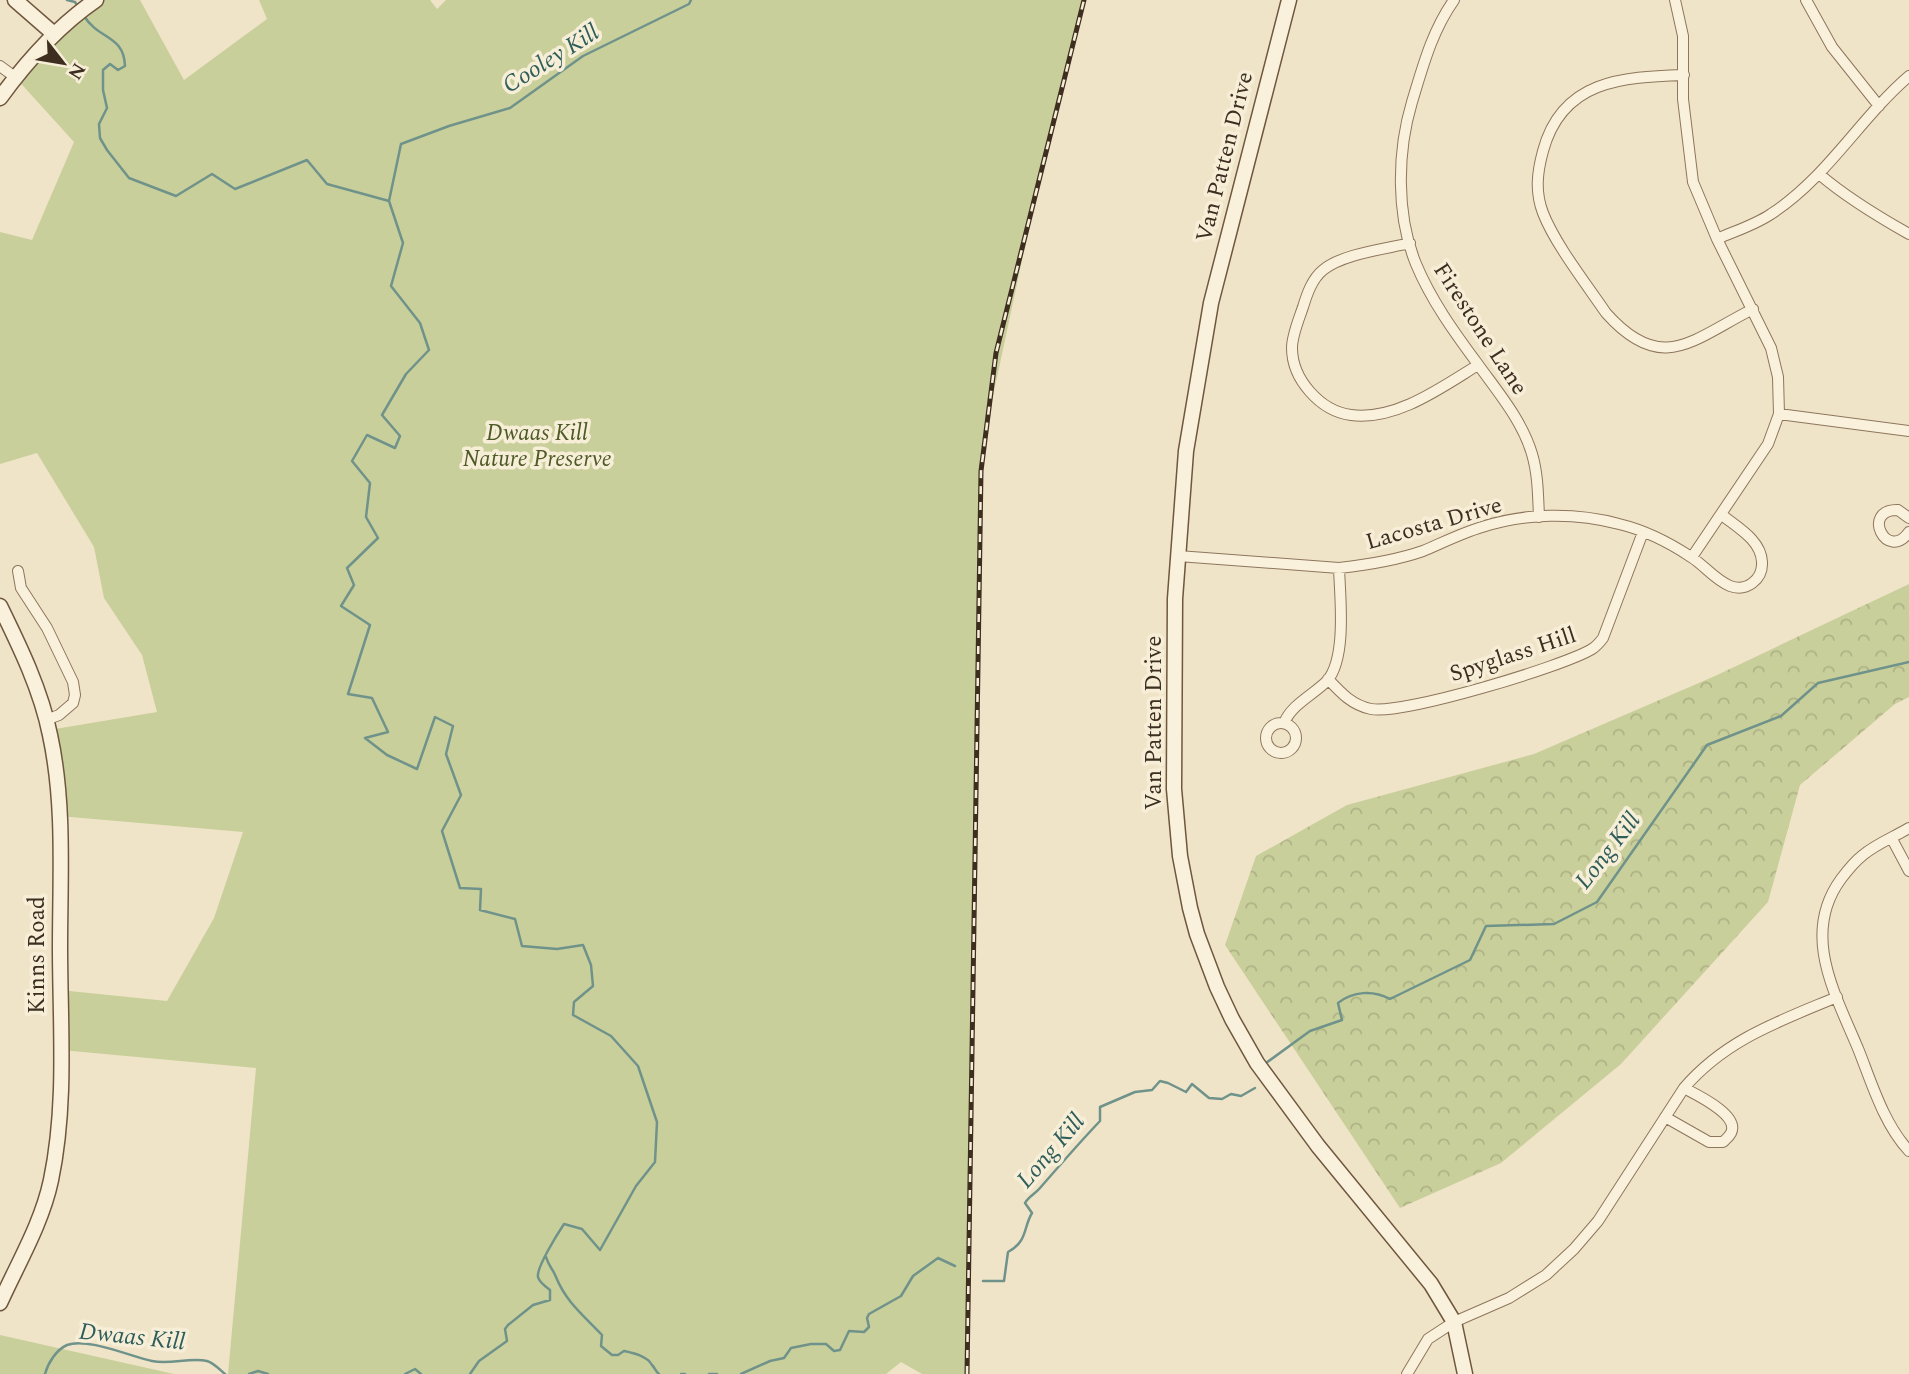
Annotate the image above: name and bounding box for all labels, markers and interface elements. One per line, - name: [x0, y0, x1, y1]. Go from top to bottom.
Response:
- water label: Cooley Kill: [496, 15, 606, 103]
- north arrow: [28, 28, 98, 98]
- text: N: [60, 57, 93, 85]
- street label: Van Patten Drive: [1187, 68, 1263, 246]
- street label: Firestone Lane: [1424, 256, 1536, 402]
- park label: Dwaas Kill Nature Preserve: [462, 416, 612, 477]
- street label: Lacosta Drive: [1362, 488, 1506, 560]
- street label: Spyglass Hill: [1445, 618, 1581, 692]
- street label: Van Patten Drive: [1137, 636, 1172, 810]
- water label: Long Kill: [1566, 805, 1650, 897]
- street label: Kinns Road: [20, 896, 55, 1014]
- water label: Long Kill: [1008, 1105, 1094, 1197]
- water label: Dwaas Kill: [77, 1314, 187, 1360]

